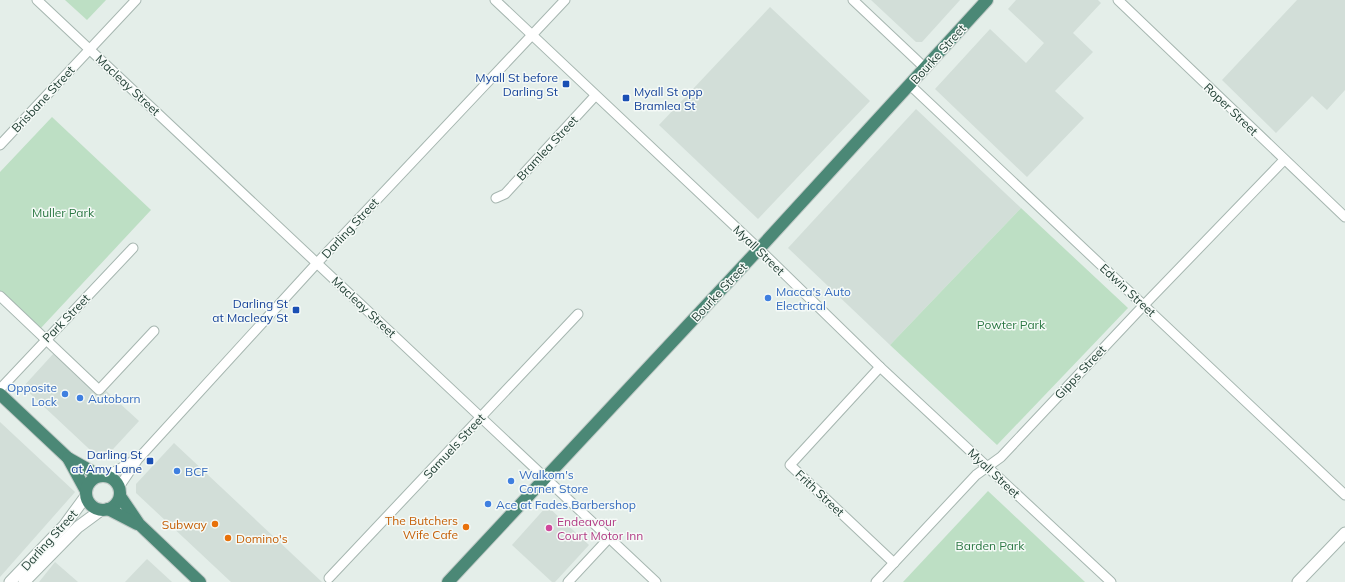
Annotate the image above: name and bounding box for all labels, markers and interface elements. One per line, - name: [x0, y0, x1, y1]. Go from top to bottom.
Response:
- street label: Bourke Street: [907, 21, 969, 87]
- street label: Macleay Street: [93, 51, 163, 119]
- street label: Brisbane Street: [8, 63, 78, 135]
- place label: Myall St before Darling St: [475, 70, 558, 99]
- marker: Myall St before Darling St: [561, 79, 571, 89]
- street label: Roper Street: [1201, 79, 1261, 139]
- place label: Myall St opp Bramlea St: [634, 84, 703, 113]
- marker: Myall St opp Bramlea St: [621, 93, 631, 103]
- street label: Bramlea Street: [513, 112, 581, 184]
- street label: Darling Street: [318, 195, 382, 261]
- park label: Muller Park: [32, 205, 95, 220]
- street label: Myall Street: [730, 222, 788, 278]
- street label: Bourke Street: [688, 259, 750, 325]
- street label: Edwin Street: [1097, 260, 1159, 320]
- street label: Macleay Street: [329, 273, 399, 341]
- place label: Macca's Auto Electrical: [776, 284, 851, 313]
- street label: Park Street: [39, 291, 93, 345]
- marker: Macca's Auto Electrical: [763, 293, 773, 303]
- place label: Darling St at Macleay St: [212, 296, 288, 325]
- marker: Darling St at Macleay St: [291, 305, 301, 315]
- park label: Powter Park: [977, 317, 1046, 332]
- street label: Gipps Street: [1051, 342, 1109, 402]
- place label: Opposite Lock: [7, 380, 58, 409]
- marker: Opposite Lock: [60, 389, 70, 399]
- place label: Autobarn: [88, 391, 141, 406]
- marker: Autobarn: [75, 393, 85, 403]
- street label: Samuels Street: [420, 410, 488, 482]
- street label: Myall Street: [965, 445, 1023, 501]
- place label: Darling St at Amy Lane: [71, 447, 142, 476]
- marker: Darling St at Amy Lane: [145, 456, 155, 466]
- place label: BCF: [185, 464, 208, 479]
- marker: BCF: [172, 466, 182, 476]
- place label: Walkom's Corner Store: [519, 467, 588, 496]
- street label: Frith Street: [792, 467, 848, 519]
- marker: Walkom's Corner Store: [506, 476, 516, 486]
- place label: Ace at Fades Barbershop: [496, 497, 636, 512]
- marker: Ace at Fades Barbershop: [483, 499, 493, 509]
- street label: Darling Street: [18, 506, 80, 574]
- place label: The Butchers Wife Cafe: [385, 513, 458, 542]
- place label: Endeavour Court Motor Inn: [557, 514, 643, 543]
- place label: Subway: [162, 517, 208, 532]
- marker: Subway: [210, 519, 220, 529]
- marker: The Butchers Wife Cafe: [461, 522, 471, 532]
- marker: Endeavour Court Motor Inn: [544, 523, 554, 533]
- place label: Domino's: [236, 531, 288, 546]
- marker: Domino's: [223, 533, 233, 543]
- park label: Barden Park: [956, 538, 1025, 553]

